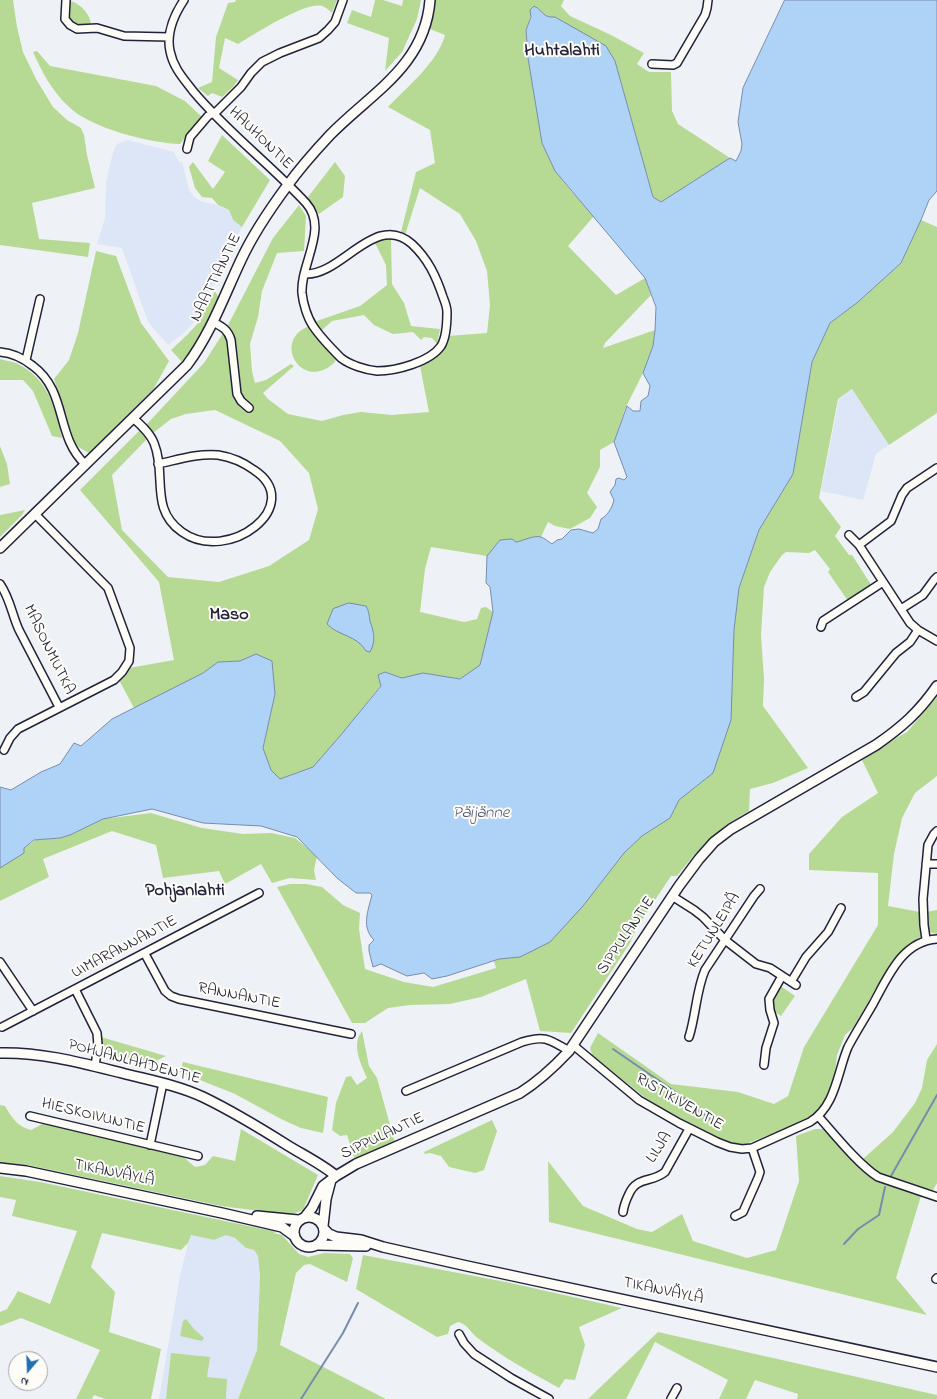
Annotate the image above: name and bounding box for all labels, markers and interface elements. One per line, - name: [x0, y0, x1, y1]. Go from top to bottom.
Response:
- district label: Huhtalahti: [524, 41, 600, 63]
- street label: HAUHONTIE: [224, 103, 296, 175]
- street label: NAATTIANTIE: [187, 231, 247, 325]
- street label: MASONMUTKA: [18, 602, 78, 698]
- district label: Maso: [209, 605, 249, 627]
- water label: Päijänne: [453, 804, 509, 824]
- district label: Pohjanlahti: [145, 881, 225, 903]
- street label: KETUNLEIPÄ: [684, 890, 746, 972]
- street label: SIPPULANTIE: [594, 893, 660, 979]
- street label: UIMARANNANTIE: [69, 912, 181, 984]
- street label: RANNANTIE: [196, 980, 282, 1014]
- street label: POHJANLAHDENTIE: [66, 1036, 202, 1090]
- street label: RISTIKIVENTIE: [632, 1070, 726, 1136]
- street label: HIESKOIVUNTIE: [39, 1095, 147, 1139]
- street label: SIPPULANTIE: [338, 1109, 428, 1165]
- street label: LILJA: [643, 1129, 677, 1167]
- street label: TIKANVÄYLÄ: [72, 1156, 156, 1192]
- street label: TIKANVÄYLÄ: [621, 1274, 705, 1310]
- north arrow: [8, 1351, 48, 1391]
- text: N: [18, 1373, 31, 1390]

